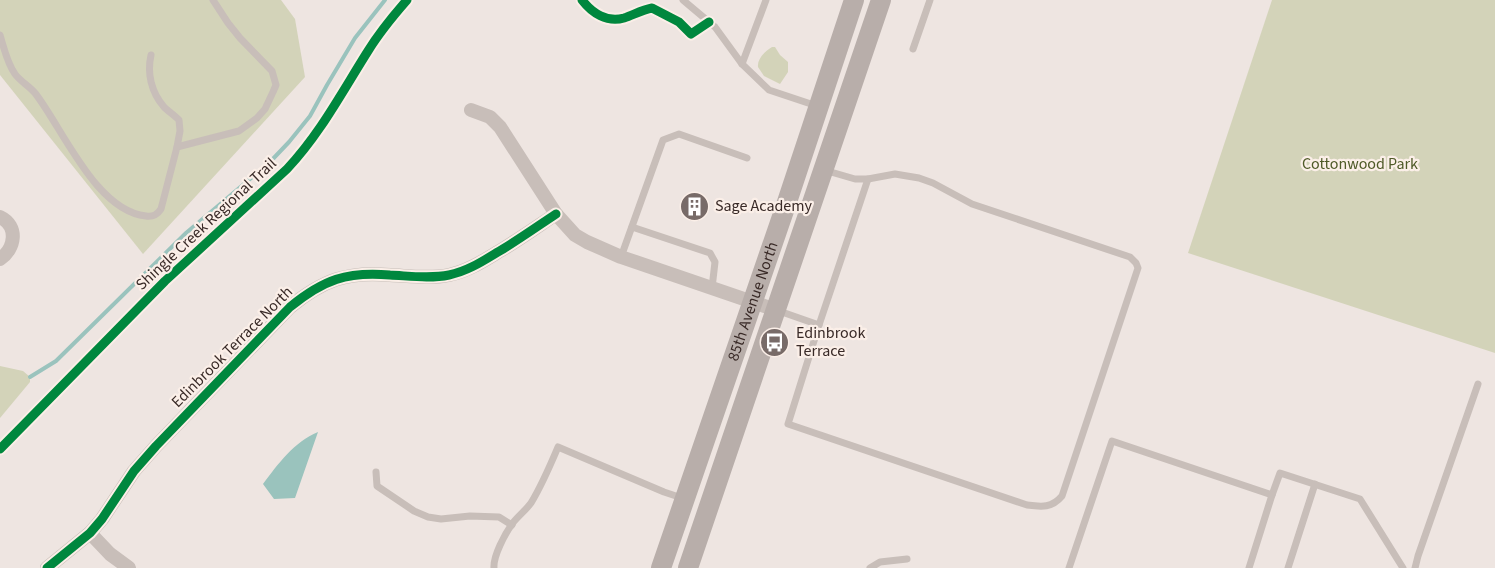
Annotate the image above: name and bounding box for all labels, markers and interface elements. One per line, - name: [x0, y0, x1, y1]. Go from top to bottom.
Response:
- street label: Shingle Creek Regional Trail: [131, 153, 281, 295]
- park label: Cottonwood Park: [1302, 153, 1418, 175]
- building icon: Sage Academy: [678, 190, 710, 222]
- place label: Sage Academy: [715, 195, 813, 217]
- street label: 85th Avenue North: [722, 239, 783, 364]
- street label: Edinbrook Terrace North: [166, 281, 298, 413]
- place label: Edinbrook Terrace: [796, 322, 865, 362]
- bus stop icon: Edinbrook Terrace: [759, 326, 791, 358]

